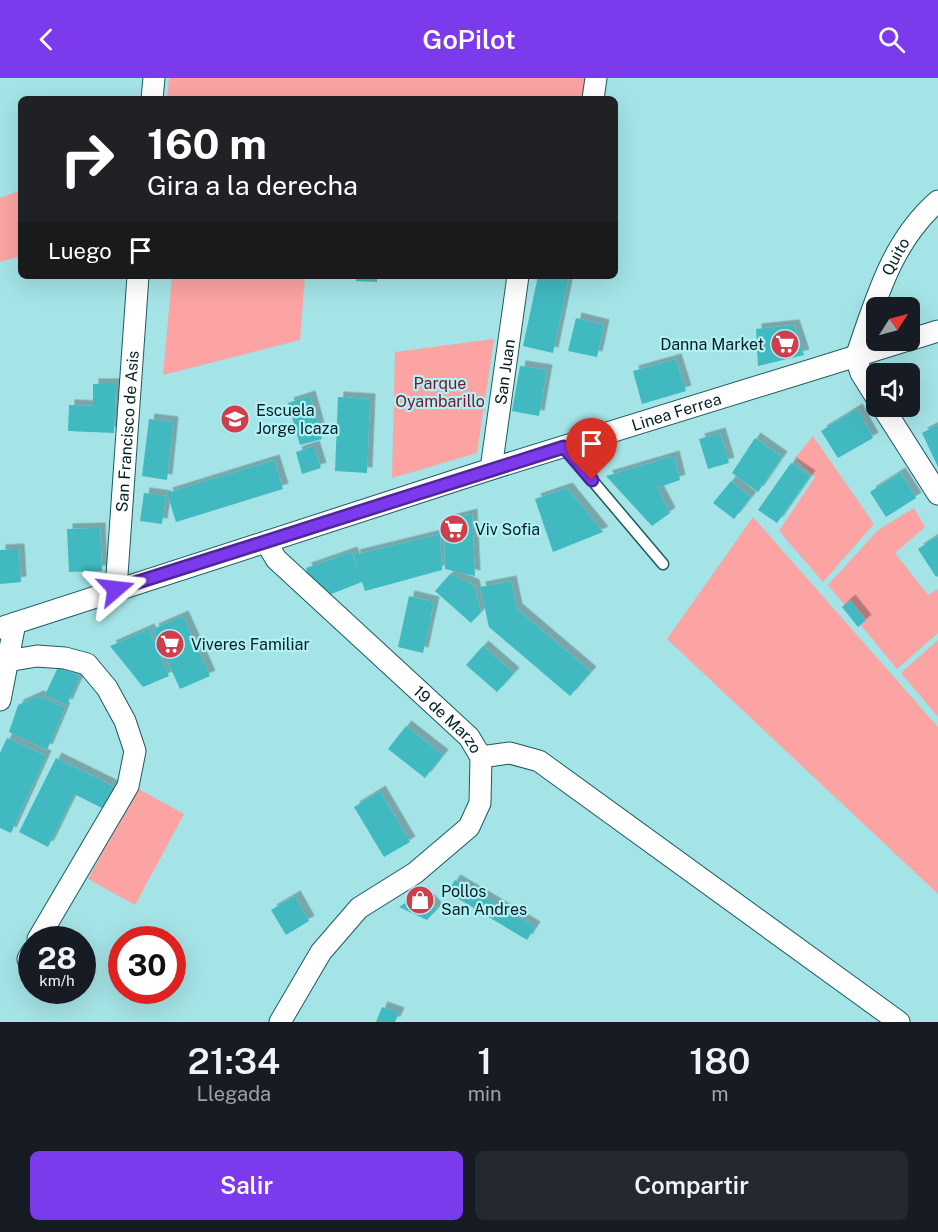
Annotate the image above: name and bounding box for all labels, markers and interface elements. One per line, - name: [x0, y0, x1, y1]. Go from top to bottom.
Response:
- icon: back: [30, 23, 63, 56]
- text: GoPilot: [422, 23, 516, 55]
- icon: search: [875, 23, 908, 56]
- text: 160 m: [147, 119, 267, 168]
- icon: right: [48, 120, 126, 198]
- text: Gira a la derecha: [147, 169, 358, 201]
- icon: arrive: [124, 234, 157, 267]
- street label: Quito: [878, 234, 914, 279]
- text: Luego: [48, 238, 112, 264]
- north arrow: [866, 297, 920, 351]
- map controls: [866, 297, 920, 417]
- supermarket icon: Danna Market: [769, 328, 801, 360]
- place label: Danna Market: [660, 335, 764, 354]
- street label: San Juan: [491, 338, 519, 406]
- street label: San Francisco de Asis: [112, 350, 143, 513]
- button: sound: [866, 363, 920, 417]
- park label: Parque Oyambarillo: [395, 374, 485, 411]
- street label: Linea Ferrea: [629, 389, 724, 435]
- place label: Escuela Jorge Icaza: [256, 401, 338, 438]
- school or university icon: Escuela Jorge Icaza: [219, 403, 251, 435]
- pin: [566, 418, 617, 480]
- icon: arrive: [575, 427, 608, 460]
- supermarket icon: Viv Sofia: [438, 513, 470, 545]
- place label: Viv Sofia: [475, 520, 540, 539]
- position arrow: [84, 557, 148, 621]
- supermarket icon: Viveres Familiar: [154, 628, 186, 660]
- place label: Viveres Familiar: [191, 635, 310, 654]
- street label: 19 de Marzo: [410, 682, 485, 757]
- place label: Pollos San Andres: [441, 882, 527, 919]
- shop icon: Pollos San Andres: [404, 884, 436, 916]
- speed limit sign: 30: [108, 926, 186, 1004]
- text: 28: [37, 940, 77, 976]
- text: km/h: [39, 972, 75, 989]
- text: 21:34: [188, 1040, 280, 1082]
- text: 1: [477, 1040, 492, 1082]
- text: 180: [689, 1040, 750, 1082]
- text: Llegada: [197, 1082, 271, 1106]
- text: min: [468, 1082, 502, 1106]
- text: m: [711, 1082, 728, 1106]
- button: Salir: [30, 1151, 463, 1220]
- button: Compartir: [475, 1151, 908, 1220]

